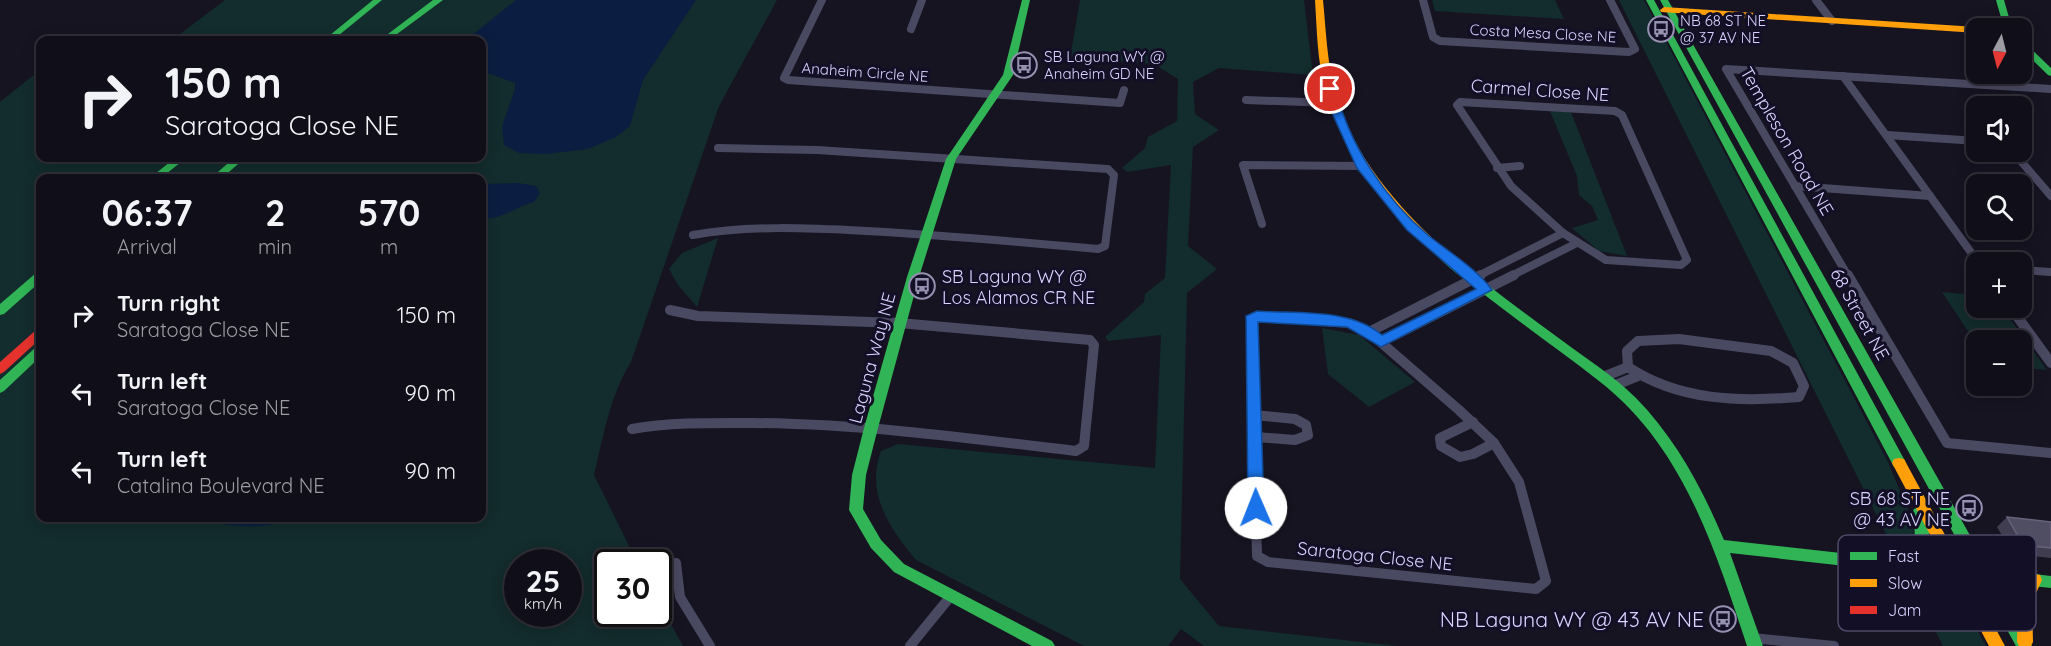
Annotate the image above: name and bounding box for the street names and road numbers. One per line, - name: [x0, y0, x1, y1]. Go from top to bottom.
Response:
- street label: Costa Mesa Close NE: [1469, 20, 1617, 46]
- street label: Anaheim Circle NE: [801, 58, 929, 86]
- street label: Templeson Road NE: [1735, 63, 1839, 219]
- street label: Carmel Close NE: [1470, 74, 1610, 106]
- street label: 68 Street NE: [1825, 264, 1895, 364]
- street label: Laguna Way NE: [843, 290, 901, 426]
- street label: Saratoga Close NE: [1296, 536, 1454, 576]

